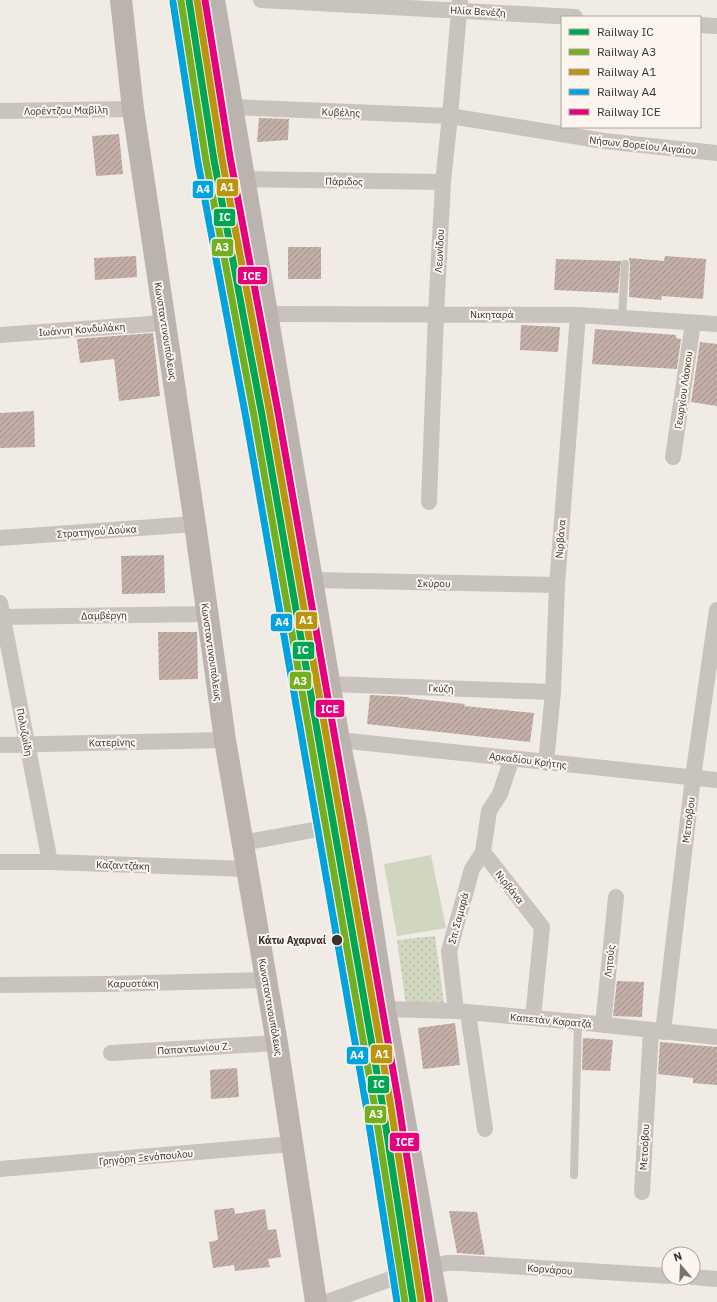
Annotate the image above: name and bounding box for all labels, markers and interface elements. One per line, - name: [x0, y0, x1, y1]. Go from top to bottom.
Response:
- street label: Ηλία Βενέζη: [450, 4, 506, 19]
- legend: [561, 16, 701, 128]
- text: Railway IC: [597, 24, 654, 39]
- text: Railway A3: [597, 44, 656, 59]
- text: Railway A1: [597, 64, 656, 79]
- text: Railway A4: [597, 84, 656, 99]
- street label: Λορέντζου Μαβίλη: [24, 103, 108, 118]
- text: Railway ICE: [597, 104, 661, 119]
- street label: Κυβέλης: [322, 105, 361, 120]
- street label: Νήσων Βορείου Αιγαίου: [589, 133, 697, 158]
- street label: Πάριδος: [325, 175, 363, 188]
- line badge: A1: [216, 178, 239, 197]
- line badge: A4: [192, 180, 214, 199]
- text: A1: [220, 180, 234, 194]
- text: A4: [196, 182, 210, 196]
- line badge: IC: [213, 208, 236, 227]
- text: IC: [219, 210, 231, 224]
- street label: Λεωνίδου: [432, 229, 447, 273]
- line badge: A3: [211, 238, 234, 257]
- text: A3: [215, 240, 229, 254]
- line badge: ICE: [237, 266, 268, 285]
- text: ICE: [243, 269, 262, 283]
- street label: Κωνσταντινουπόλεως: [151, 281, 180, 381]
- street label: Νικηταρά: [470, 308, 514, 321]
- street label: Ιωάννη Κονδυλάκη: [38, 320, 126, 339]
- street label: Γεωργίου Λάσκου: [672, 350, 695, 430]
- street label: Νιρβάνα: [553, 518, 568, 559]
- street label: Στρατηγού Δούκα: [57, 522, 138, 541]
- street label: Σκύρου: [417, 577, 451, 590]
- street label: Κωνσταντινουπόλεως: [198, 602, 225, 702]
- street label: Δαμβέργη: [81, 609, 127, 622]
- line badge: A1: [295, 611, 318, 630]
- line badge: A4: [270, 613, 293, 632]
- text: A1: [299, 613, 313, 627]
- text: A4: [275, 615, 289, 629]
- line badge: IC: [292, 641, 315, 660]
- text: IC: [297, 643, 309, 657]
- line badge: A3: [289, 671, 312, 690]
- text: A3: [293, 674, 307, 688]
- street label: Γκύζη: [428, 682, 454, 695]
- line badge: ICE: [315, 699, 345, 718]
- text: ICE: [321, 702, 340, 716]
- street label: Πολυζωίδη: [14, 707, 36, 757]
- street label: Κατερίνης: [89, 736, 136, 749]
- street label: Αρκαδίου Κρήτης: [488, 749, 568, 772]
- street label: Μετσόβου: [679, 796, 698, 844]
- street label: Καζαντζάκη: [96, 858, 150, 873]
- street label: Νιρβάνα: [492, 868, 527, 907]
- street label: Σπ. Σαμαρά: [445, 890, 472, 945]
- marker: Κάτω Αχαρναί: [330, 933, 344, 947]
- place label: Κάτω Αχαρναί: [258, 934, 327, 947]
- street label: Λητούς: [601, 944, 618, 978]
- street label: Κωνσταντινουπόλεως: [256, 957, 286, 1057]
- street label: Καρυοτάκη: [107, 977, 159, 990]
- street label: Καπετάν Καρατζά: [510, 1010, 593, 1031]
- street label: Παπαντωνίου Ζ.: [157, 1039, 231, 1058]
- line badge: A1: [370, 1044, 393, 1064]
- line badge: A4: [346, 1046, 369, 1065]
- text: A1: [375, 1047, 389, 1061]
- text: A4: [350, 1048, 364, 1062]
- line badge: IC: [367, 1075, 390, 1094]
- text: IC: [373, 1077, 385, 1091]
- line badge: A3: [364, 1105, 387, 1124]
- text: A3: [369, 1107, 383, 1121]
- street label: Μετσόβου: [637, 1123, 652, 1171]
- line badge: ICE: [389, 1132, 420, 1152]
- text: ICE: [396, 1135, 415, 1149]
- street label: Γρηγόρη Ξενόπουλου: [98, 1147, 194, 1168]
- north arrow: [661, 1246, 701, 1286]
- text: N: [672, 1249, 684, 1264]
- street label: Κορνάρου: [527, 1261, 573, 1278]

